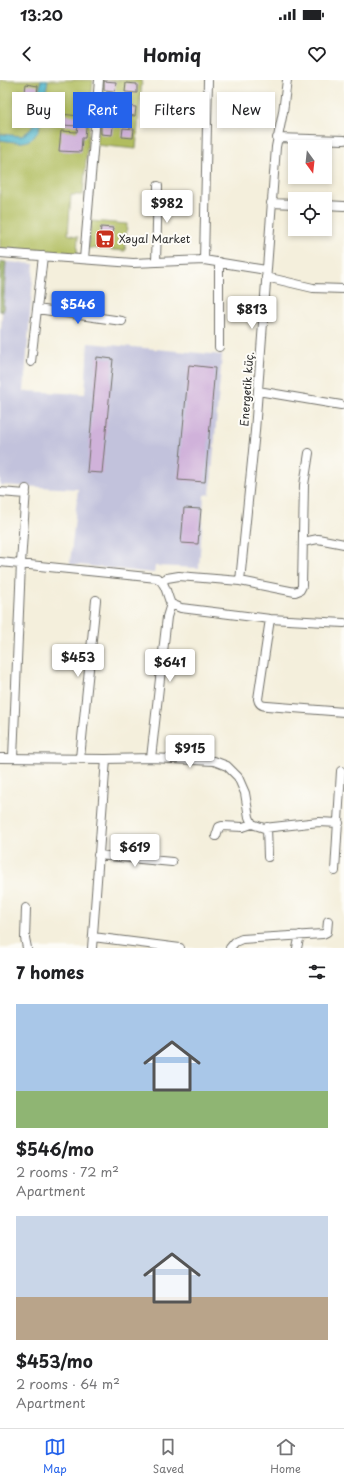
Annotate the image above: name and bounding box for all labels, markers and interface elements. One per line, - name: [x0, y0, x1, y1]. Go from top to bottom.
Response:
- text: 13:20: [20, 3, 63, 26]
- text: Homiq: [143, 41, 201, 68]
- icon: back: [16, 43, 38, 65]
- icon: heart: [306, 43, 328, 65]
- chip: Buy: [12, 92, 65, 128]
- chip: Rent: [73, 92, 132, 128]
- chip: Filters: [140, 92, 209, 128]
- chip: New: [217, 92, 275, 128]
- north arrow: [288, 140, 332, 184]
- map controls: [288, 140, 332, 236]
- pin: $982: [143, 190, 191, 224]
- button: locate: [288, 192, 332, 236]
- text: $982: [151, 193, 183, 212]
- supermarket icon: Xəyal Market: [94, 228, 116, 250]
- place label: Xəyal Market: [119, 230, 191, 247]
- pin: $546: [54, 291, 102, 325]
- text: $546: [61, 294, 95, 313]
- pin: $813: [228, 296, 276, 330]
- text: $813: [236, 299, 268, 318]
- street label: Energetik küç.: [235, 351, 258, 427]
- pin: $453: [54, 644, 102, 678]
- text: $453: [61, 647, 95, 666]
- pin: $641: [146, 649, 194, 683]
- text: $641: [154, 652, 186, 671]
- pin: $915: [166, 735, 214, 769]
- text: $915: [175, 738, 205, 757]
- pin: $619: [111, 834, 159, 868]
- text: $619: [120, 837, 150, 856]
- text: 7 homes: [16, 959, 84, 985]
- icon: filters: [306, 961, 328, 983]
- icon: home: [136, 1030, 208, 1102]
- text: $546/mo: [16, 1136, 94, 1162]
- text: 2 rooms · 72 m²: [16, 1162, 119, 1181]
- text: Apartment: [16, 1181, 85, 1200]
- icon: home: [136, 1242, 208, 1314]
- text: $453/mo: [16, 1348, 93, 1374]
- text: 2 rooms · 64 m²: [16, 1374, 120, 1393]
- text: Apartment: [16, 1393, 85, 1412]
- tab: Map: [43, 1436, 67, 1477]
- tab: Saved: [153, 1436, 184, 1477]
- tab: Home: [270, 1436, 301, 1477]

